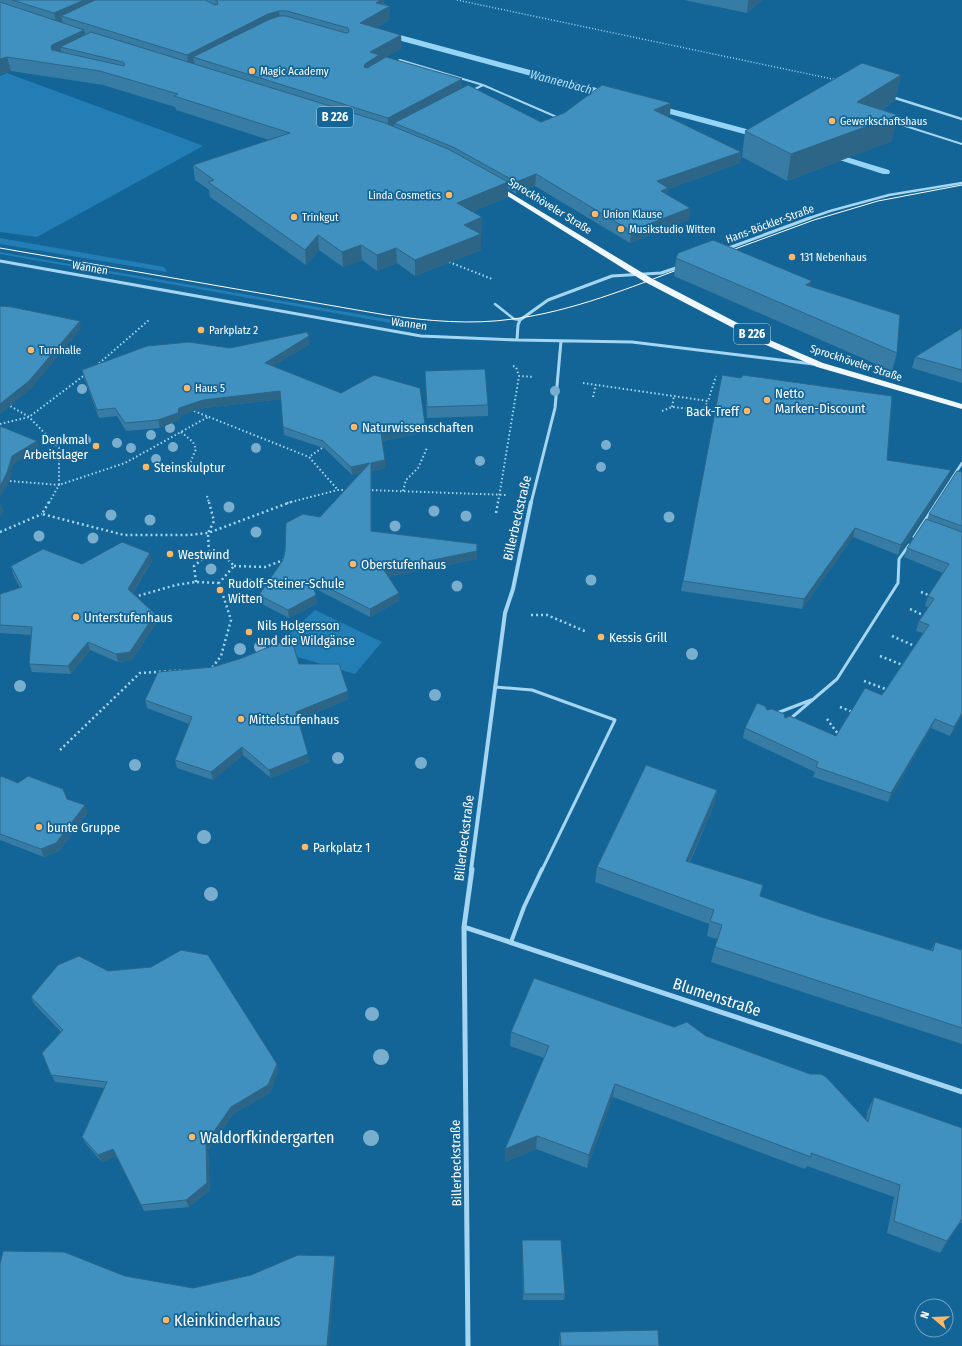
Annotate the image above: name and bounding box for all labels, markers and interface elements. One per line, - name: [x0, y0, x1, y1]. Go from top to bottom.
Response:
- place label: Magic Academy: [260, 65, 329, 78]
- marker: Magic Academy: [247, 66, 257, 76]
- water label: Wannenbach: [529, 67, 593, 97]
- road number: B 226: [317, 107, 353, 127]
- place label: Gewerkschaftshaus: [840, 115, 927, 128]
- marker: Gewerkschaftshaus: [827, 116, 837, 126]
- street label: Sprockhöveler Straße: [506, 175, 594, 237]
- place label: Linda Cosmetics: [368, 189, 441, 202]
- marker: Linda Cosmetics: [444, 190, 454, 200]
- street label: Hans-Böckler-Straße: [724, 202, 816, 246]
- place label: Union Klause: [603, 208, 662, 221]
- marker: Union Klause: [590, 209, 600, 219]
- place label: Trinkgut: [302, 211, 339, 224]
- marker: Trinkgut: [289, 212, 299, 222]
- place label: Musikstudio Witten: [629, 223, 715, 236]
- marker: Musikstudio Witten: [616, 224, 626, 234]
- place label: 131 Nebenhaus: [800, 251, 867, 264]
- marker: 131 Nebenhaus: [787, 252, 797, 262]
- street label: Wannen: [71, 258, 109, 278]
- street label: Wannen: [390, 315, 428, 333]
- place label: Parkplatz 2: [209, 324, 258, 337]
- road number: B 226: [734, 324, 770, 344]
- marker: Parkplatz 2: [196, 325, 206, 335]
- street label: Sprockhöveler Straße: [808, 342, 904, 384]
- place label: Turnhalle: [39, 344, 81, 357]
- marker: Turnhalle: [26, 345, 36, 355]
- place label: Haus 5: [195, 382, 225, 395]
- marker: Haus 5: [182, 383, 192, 393]
- place label: Netto Marken-Discount: [775, 386, 866, 416]
- marker: Netto Marken-Discount: [762, 395, 772, 405]
- place label: Back-Treff: [686, 404, 740, 419]
- marker: Back-Treff: [742, 406, 752, 416]
- place label: Naturwissenschaften: [362, 420, 474, 435]
- marker: Naturwissenschaften: [349, 422, 359, 432]
- place label: Denkmal Arbeitslager: [24, 432, 89, 462]
- marker: Denkmal Arbeitslager: [91, 441, 101, 451]
- place label: Steinskulptur: [154, 460, 226, 475]
- marker: Steinskulptur: [141, 462, 151, 472]
- street label: Billerbeckstraße: [500, 474, 534, 562]
- place label: Westwind: [178, 547, 229, 562]
- marker: Westwind: [165, 549, 175, 559]
- place label: Oberstufenhaus: [361, 557, 447, 572]
- marker: Oberstufenhaus: [348, 559, 358, 569]
- place label: Rudolf-Steiner-Schule Witten: [228, 576, 344, 606]
- marker: Rudolf-Steiner-Schule Witten: [215, 585, 225, 595]
- place label: Unterstufenhaus: [84, 610, 173, 625]
- marker: Unterstufenhaus: [71, 612, 81, 622]
- place label: Nils Holgersson und die Wildgänse: [257, 618, 355, 648]
- marker: Nils Holgersson und die Wildgänse: [244, 627, 254, 637]
- place label: Kessis Grill: [609, 630, 668, 645]
- marker: Kessis Grill: [596, 632, 606, 642]
- place label: Mittelstufenhaus: [249, 712, 339, 727]
- marker: Mittelstufenhaus: [236, 714, 246, 724]
- street label: Billerbeckstraße: [451, 794, 477, 882]
- place label: bunte Gruppe: [47, 820, 120, 835]
- marker: bunte Gruppe: [34, 822, 44, 832]
- place label: Parkplatz 1: [313, 840, 370, 855]
- marker: Parkplatz 1: [300, 842, 310, 852]
- street label: Blumenstraße: [671, 974, 764, 1020]
- street label: Billerbeckstraße: [448, 1120, 464, 1206]
- place label: Waldorfkindergarten: [200, 1128, 335, 1147]
- marker: Waldorfkindergarten: [187, 1132, 197, 1142]
- north arrow: [914, 1298, 954, 1338]
- text: N: [918, 1310, 932, 1320]
- place label: Kleinkinderhaus: [174, 1311, 281, 1330]
- marker: Kleinkinderhaus: [161, 1315, 171, 1325]

